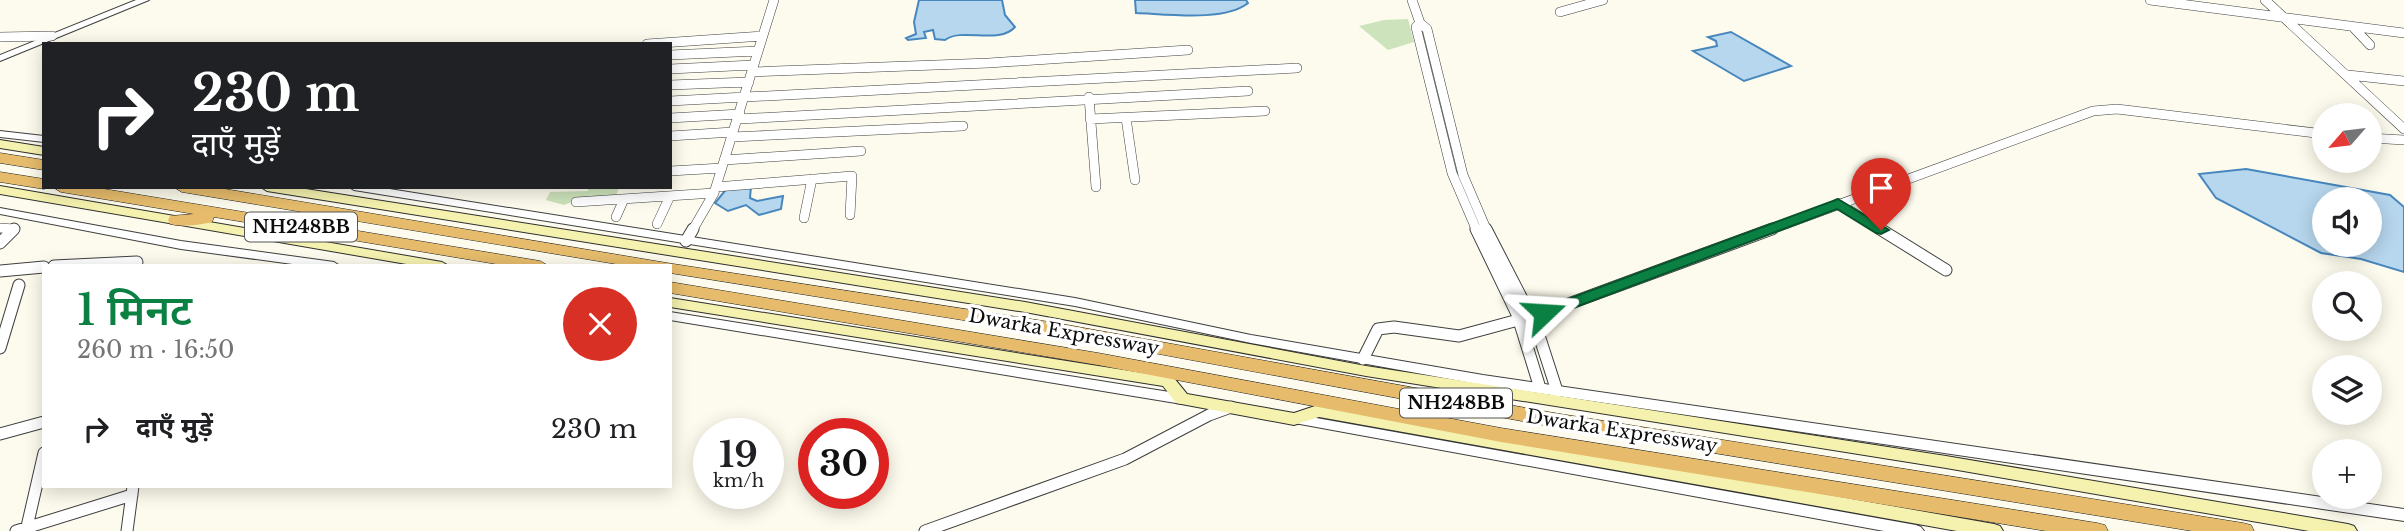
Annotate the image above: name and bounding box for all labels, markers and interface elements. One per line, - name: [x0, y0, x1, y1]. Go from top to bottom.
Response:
- text: 230 m: [192, 63, 359, 124]
- icon: right: [77, 70, 168, 161]
- north arrow: [2312, 103, 2382, 173]
- map controls: [2312, 103, 2382, 509]
- text: दाएँ मुड़ें: [192, 124, 280, 164]
- pin: [1851, 158, 1911, 230]
- icon: arrive: [1862, 169, 1900, 207]
- button: sound: [2312, 187, 2382, 257]
- road number: NH248BB: [245, 212, 357, 242]
- button: search: [2312, 271, 2382, 341]
- position arrow: [1507, 276, 1581, 350]
- text: 1 मिनट: [77, 284, 192, 336]
- button: close: [563, 287, 637, 361]
- street label: Dwarka Expressway: [967, 304, 1161, 360]
- text: 260 m · 16:50: [77, 336, 235, 364]
- button: layers: [2312, 355, 2382, 425]
- road number: NH248BB: [1400, 388, 1512, 418]
- street label: Dwarka Expressway: [1525, 405, 1719, 457]
- icon: right: [77, 410, 115, 448]
- text: दाएँ मुड़ें: [136, 411, 213, 443]
- text: 230 m: [551, 413, 637, 445]
- speed limit sign: 30: [798, 418, 889, 509]
- text: 19: [719, 433, 758, 476]
- button: +: [2312, 439, 2382, 509]
- text: km/h: [713, 470, 764, 492]

